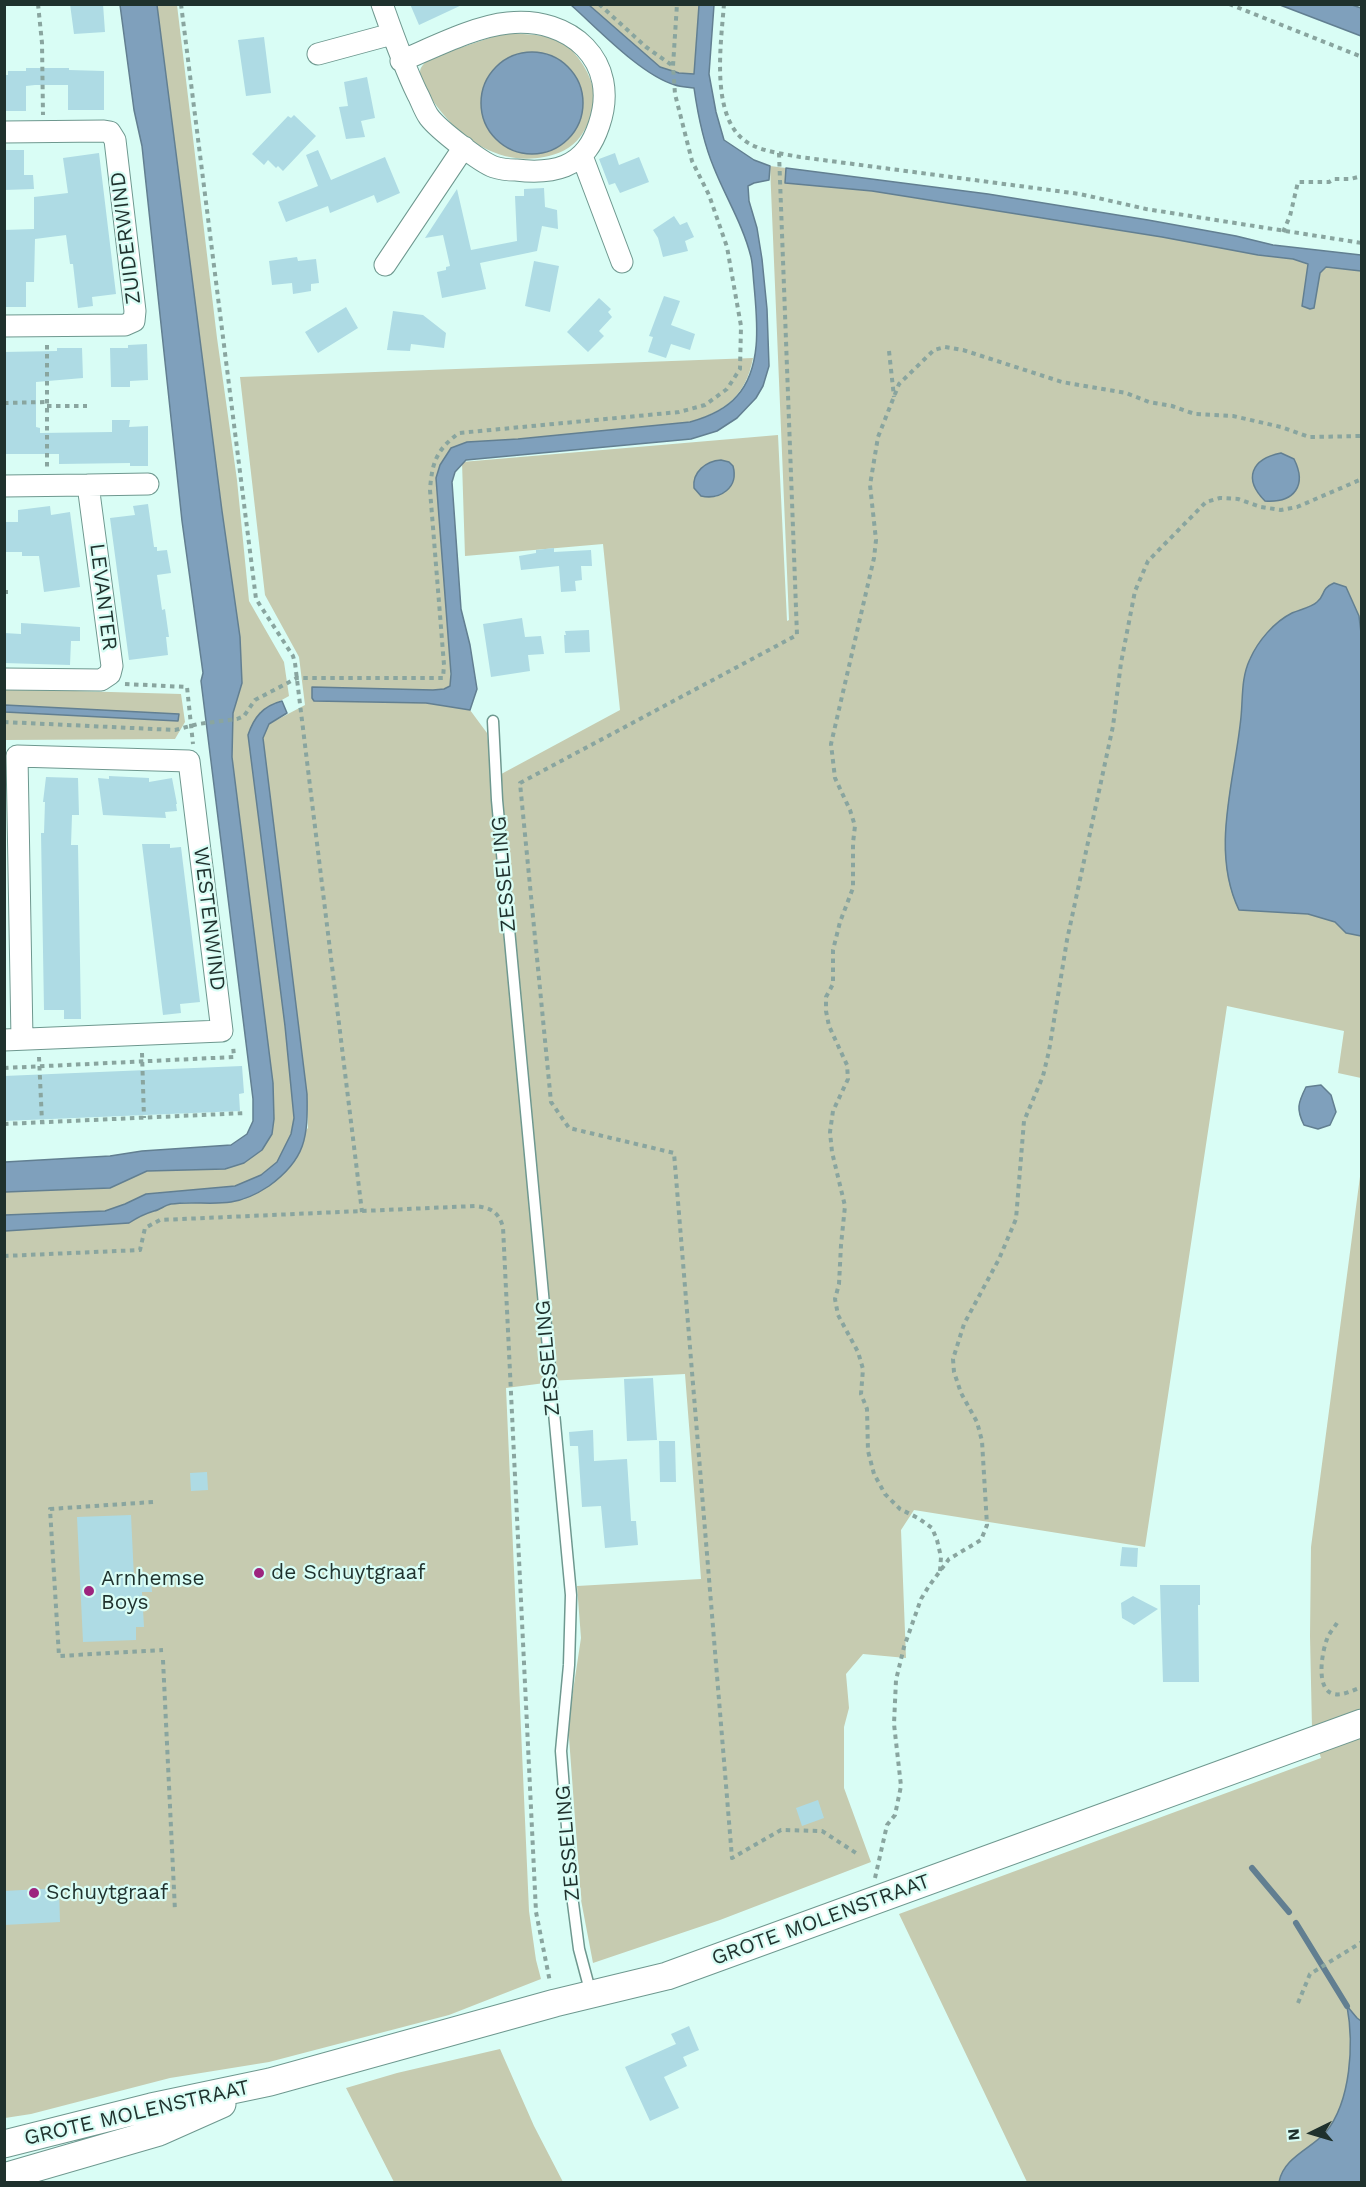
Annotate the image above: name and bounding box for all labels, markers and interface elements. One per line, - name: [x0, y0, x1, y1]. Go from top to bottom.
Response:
- street label: ZUIDERWIND: [105, 170, 147, 306]
- street label: LEVANTER: [84, 542, 122, 652]
- street label: ZESSELING: [486, 815, 522, 933]
- street label: WESTENWIND: [188, 846, 230, 992]
- street label: ZESSELING: [530, 1299, 566, 1417]
- place label: de Schuytgraaf: [271, 1560, 426, 1586]
- place label: Arnhemse Boys: [101, 1566, 205, 1616]
- marker: de Schuytgraaf: [252, 1566, 266, 1580]
- marker: Arnhemse Boys: [82, 1584, 96, 1598]
- street label: ZESSELING: [550, 1784, 586, 1902]
- street label: GROTE MOLENSTRAAT: [708, 1869, 934, 1971]
- place label: Schuytgraaf: [46, 1880, 168, 1906]
- marker: Schuytgraaf: [27, 1886, 41, 1900]
- street label: GROTE MOLENSTRAAT: [22, 2075, 252, 2151]
- north arrow: [1282, 2103, 1342, 2163]
- text: N: [1284, 2128, 1304, 2141]

